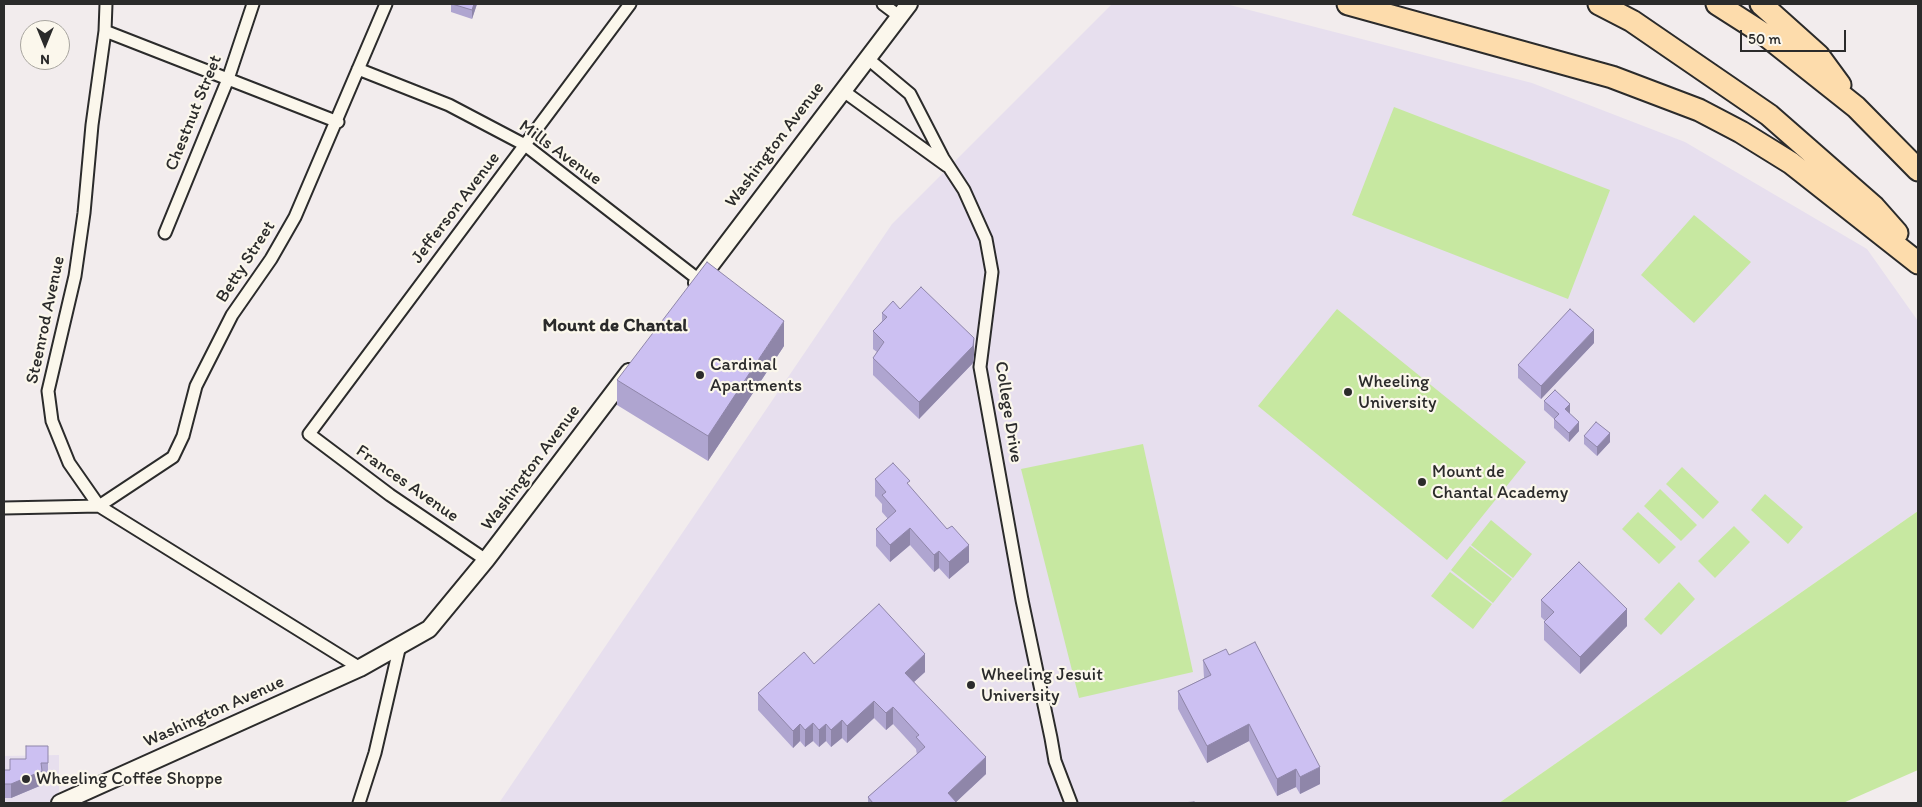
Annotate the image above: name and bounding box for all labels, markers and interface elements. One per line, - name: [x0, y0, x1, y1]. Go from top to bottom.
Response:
- north arrow: [20, 20, 70, 70]
- scale bar: [1742, 20, 1848, 52]
- text: 50 m: [1748, 30, 1781, 48]
- text: N: [40, 51, 50, 68]
- street label: Chestnut Street: [161, 52, 227, 174]
- street label: Washington Avenue: [721, 78, 829, 212]
- street label: Mills Avenue: [514, 116, 606, 190]
- street label: Jefferson Avenue: [407, 148, 505, 268]
- street label: Betty Street: [212, 217, 280, 307]
- street label: Steenrod Avenue: [22, 254, 70, 386]
- district label: Mount de Chantal: [542, 315, 688, 337]
- place label: Cardinal Apartments: [710, 354, 802, 396]
- street label: College Drive: [989, 360, 1027, 464]
- marker: Cardinal Apartments: [694, 369, 706, 381]
- place label: Wheeling University: [1358, 371, 1437, 414]
- marker: Wheeling University: [1342, 386, 1354, 398]
- street label: Washington Avenue: [477, 401, 585, 535]
- street label: Frances Avenue: [351, 441, 463, 527]
- place label: Mount de Chantal Academy: [1432, 461, 1568, 504]
- marker: Mount de Chantal Academy: [1416, 476, 1428, 488]
- place label: Wheeling Jesuit University: [981, 664, 1103, 706]
- street label: Washington Avenue: [140, 671, 288, 753]
- marker: Wheeling Jesuit University: [965, 679, 977, 691]
- place label: Wheeling Coffee Shoppe: [36, 768, 222, 790]
- marker: Wheeling Coffee Shoppe: [20, 773, 32, 785]

